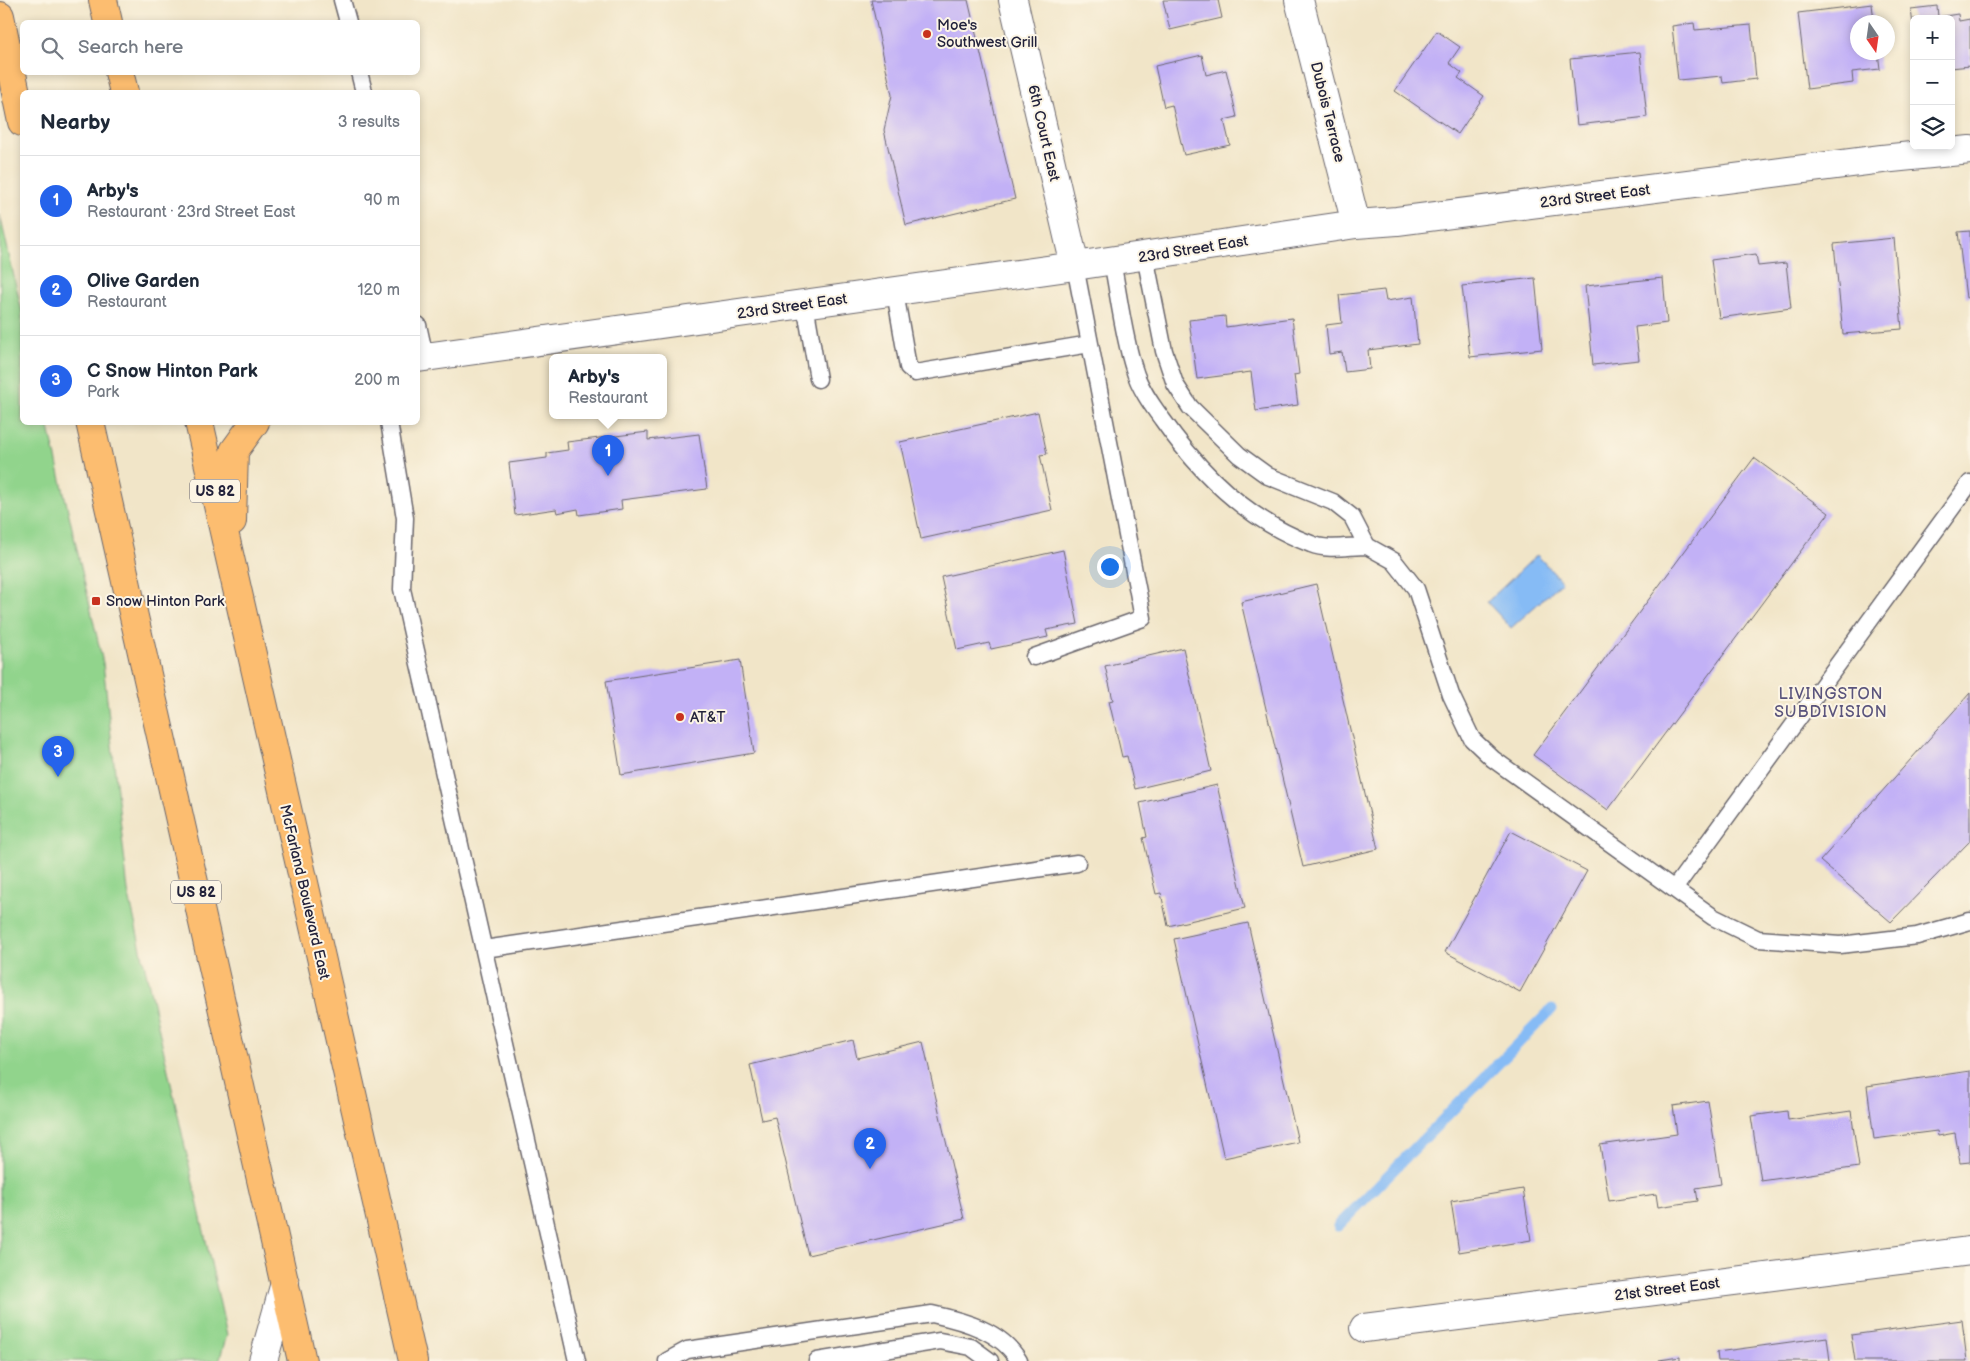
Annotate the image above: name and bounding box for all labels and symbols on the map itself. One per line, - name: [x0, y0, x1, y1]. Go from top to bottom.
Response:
- north arrow: [1850, 15, 1895, 60]
- place label: Moe's Southwest Grill: [937, 16, 1037, 52]
- marker: Moe's Southwest Grill: [921, 28, 933, 40]
- street label: Dubois Terrace: [1306, 60, 1349, 164]
- street label: 6th Court East: [1023, 83, 1064, 183]
- street label: 23rd Street East: [1539, 180, 1652, 213]
- street label: 23rd Street East: [1137, 231, 1250, 268]
- street label: 23rd Street East: [736, 289, 849, 324]
- pin: 1: [592, 435, 624, 476]
- road number: US 82: [190, 480, 240, 502]
- your location: [1097, 554, 1123, 580]
- place label: Snow Hinton Park: [106, 592, 225, 611]
- marker: Snow Hinton Park: [90, 595, 102, 607]
- district label: LIVINGSTON SUBDIVISION: [1774, 685, 1888, 722]
- place label: AT&T: [690, 708, 726, 727]
- marker: AT&T: [674, 711, 686, 723]
- pin: 3: [42, 736, 74, 777]
- street label: McFarland Boulevard East: [275, 803, 334, 982]
- road number: US 82: [171, 880, 221, 904]
- pin: 2: [854, 1128, 886, 1169]
- street label: 21st Street East: [1613, 1274, 1721, 1305]

